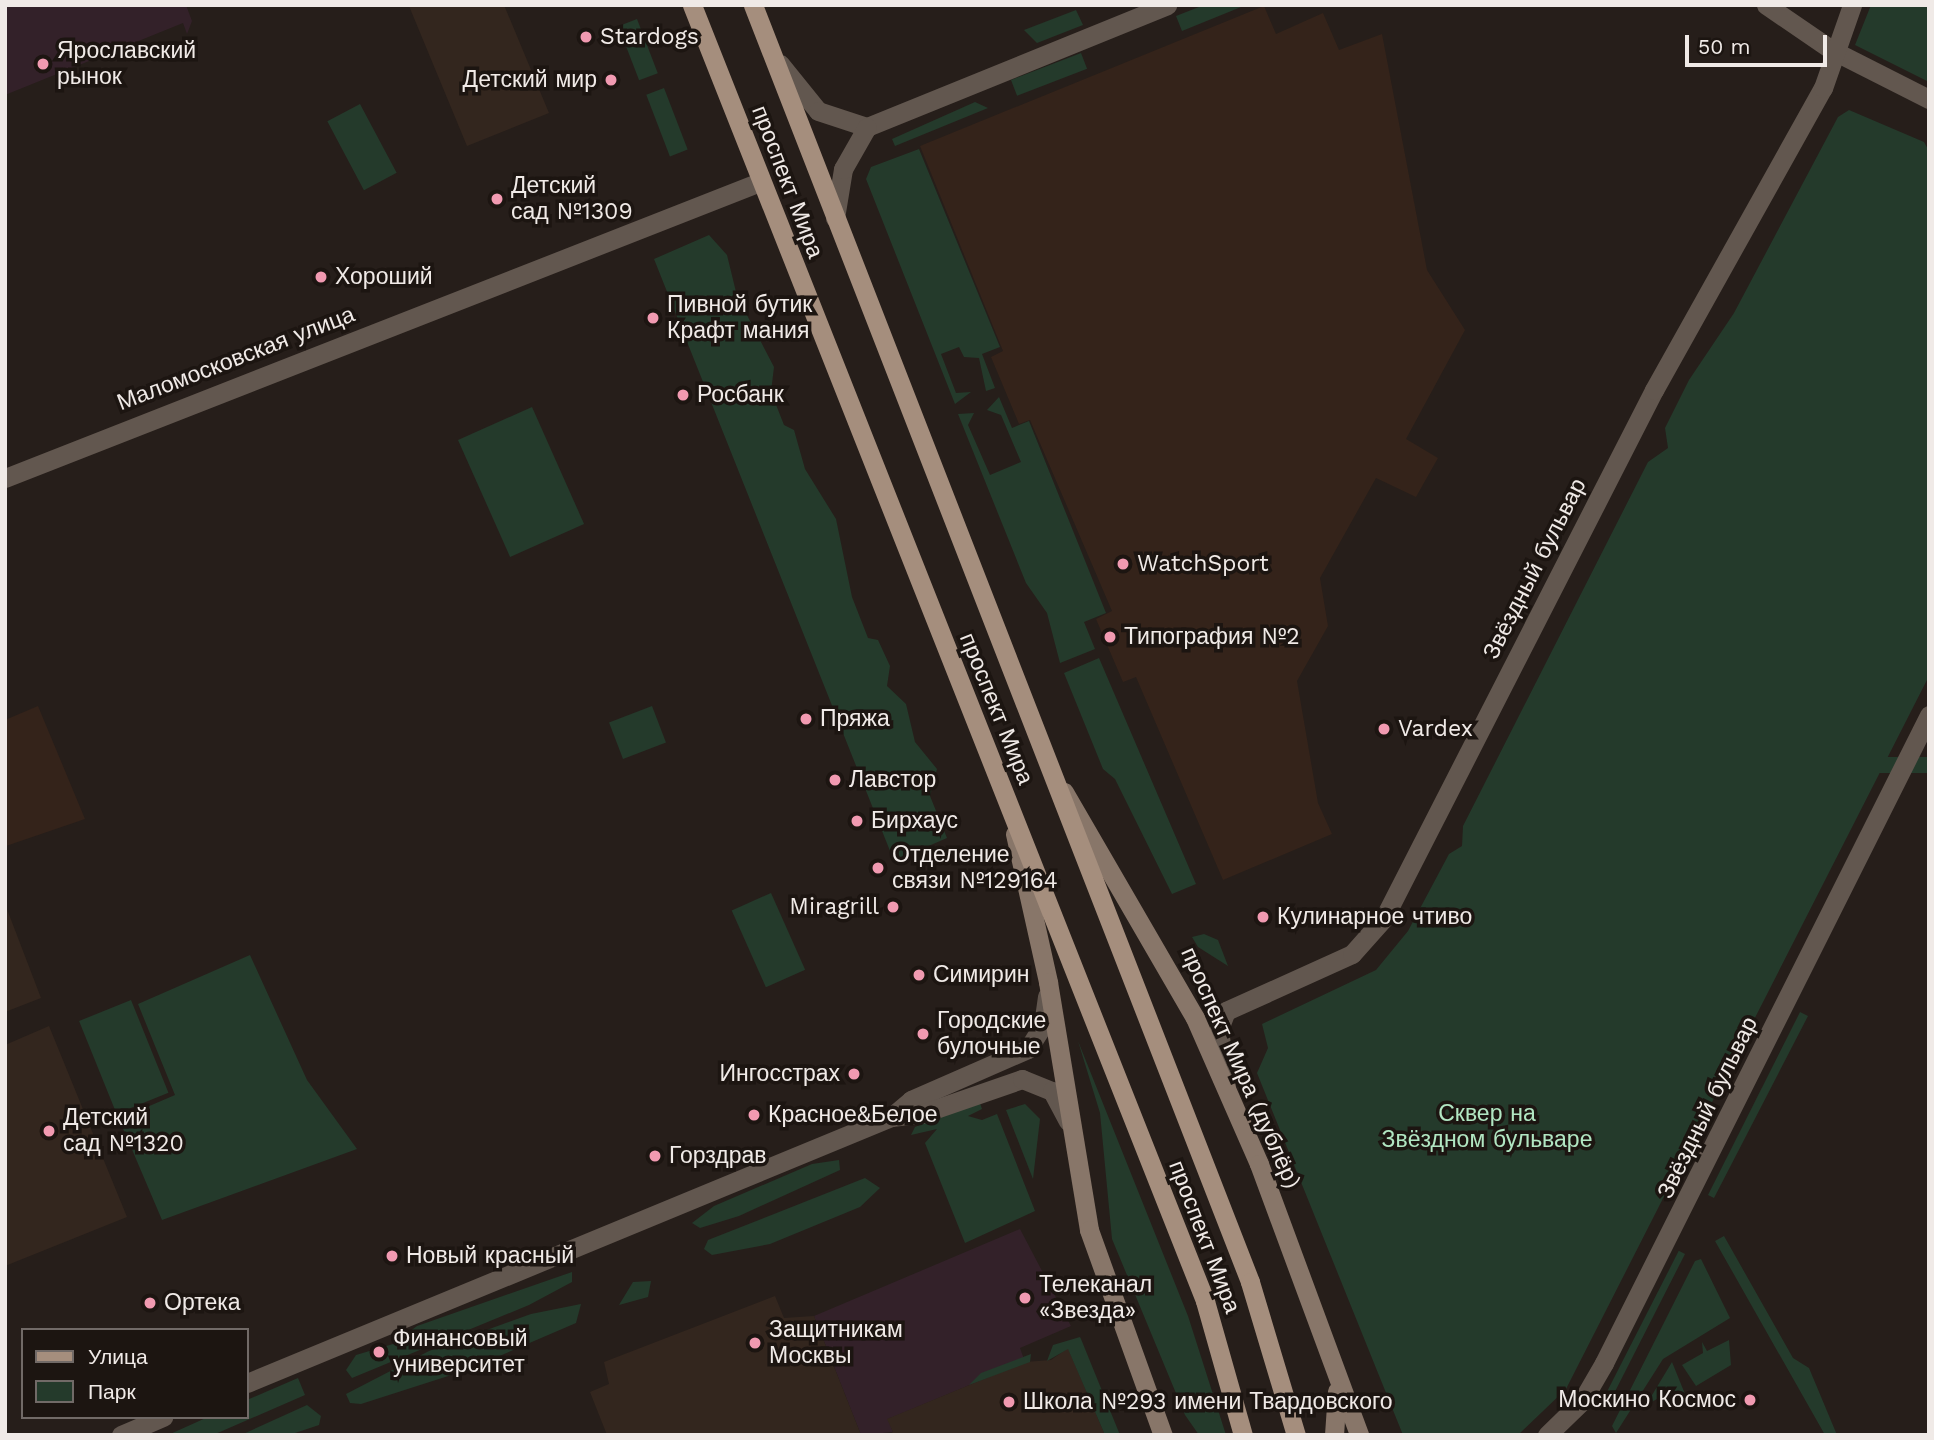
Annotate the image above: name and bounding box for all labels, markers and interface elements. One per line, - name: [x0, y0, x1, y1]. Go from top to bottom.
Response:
- scale bar: [1689, 21, 1831, 65]
- place label: Stardogs: [600, 23, 699, 51]
- marker: Stardogs: [578, 29, 594, 45]
- text: 50 m: [1698, 34, 1750, 59]
- place label: Ярославский рынок: [57, 37, 196, 91]
- marker: Ярославский рынок: [35, 56, 51, 72]
- place label: Детский мир: [463, 66, 597, 94]
- marker: Детский мир: [603, 72, 619, 88]
- street label: проспект Мира: [745, 102, 829, 262]
- place label: Детский сад №1309: [511, 172, 633, 226]
- marker: Детский сад №1309: [489, 191, 505, 207]
- place label: Хороший: [335, 263, 433, 291]
- marker: Хороший: [313, 269, 329, 285]
- place label: Пивной бутик Крафт мания: [667, 291, 812, 345]
- street label: Маломосковская улица: [113, 301, 359, 417]
- marker: Пивной бутик Крафт мания: [645, 310, 661, 326]
- place label: Росбанк: [697, 381, 784, 409]
- marker: Росбанк: [675, 387, 691, 403]
- street label: Звёздный бульвар: [1478, 474, 1592, 664]
- place label: WatchSport: [1137, 550, 1269, 578]
- marker: WatchSport: [1115, 556, 1131, 572]
- place label: Типография №2: [1124, 623, 1300, 651]
- street label: проспект Мира: [953, 629, 1039, 789]
- marker: Типография №2: [1102, 629, 1118, 645]
- place label: Пряжа: [820, 705, 890, 733]
- marker: Пряжа: [798, 711, 814, 727]
- place label: Vardex: [1398, 715, 1473, 743]
- marker: Vardex: [1376, 721, 1392, 737]
- place label: Лавстор: [849, 766, 936, 794]
- marker: Лавстор: [827, 772, 843, 788]
- place label: Бирхаус: [871, 807, 958, 835]
- marker: Бирхаус: [849, 813, 865, 829]
- place label: Отделение связи №129164: [892, 841, 1058, 895]
- marker: Отделение связи №129164: [870, 860, 886, 876]
- place label: Miragrill: [789, 893, 879, 921]
- marker: Miragrill: [885, 899, 901, 915]
- place label: Кулинарное чтиво: [1277, 903, 1472, 931]
- marker: Кулинарное чтиво: [1255, 909, 1271, 925]
- street label: проспект Мира (дублёр): [1174, 943, 1306, 1193]
- place label: Симирин: [933, 961, 1029, 989]
- marker: Симирин: [911, 967, 927, 983]
- place label: Городские булочные: [937, 1007, 1046, 1061]
- street label: Звёздный бульвар: [1652, 1013, 1764, 1203]
- marker: Городские булочные: [915, 1026, 931, 1042]
- place label: Ингосстрах: [719, 1060, 840, 1088]
- marker: Ингосстрах: [846, 1066, 862, 1082]
- park label: Сквер на Звёздном бульваре: [1382, 1100, 1592, 1154]
- place label: Красное&Белое: [768, 1101, 937, 1129]
- place label: Детский сад №1320: [63, 1104, 184, 1158]
- marker: Красное&Белое: [746, 1107, 762, 1123]
- marker: Детский сад №1320: [41, 1123, 57, 1139]
- place label: Горздрав: [669, 1142, 767, 1170]
- marker: Горздрав: [647, 1148, 663, 1164]
- street label: проспект Мира: [1162, 1157, 1246, 1317]
- place label: Новый красный: [406, 1242, 574, 1270]
- marker: Новый красный: [384, 1248, 400, 1264]
- place label: Телеканал «Звезда»: [1039, 1271, 1152, 1325]
- place label: Ортека: [164, 1289, 241, 1317]
- marker: Телеканал «Звезда»: [1017, 1290, 1033, 1306]
- marker: Ортека: [142, 1295, 158, 1311]
- place label: Защитникам Москвы: [769, 1316, 903, 1370]
- place label: Финансовый университет: [393, 1325, 528, 1379]
- legend: [21, 1328, 248, 1419]
- marker: Защитникам Москвы: [747, 1335, 763, 1351]
- text: Улица: [88, 1344, 148, 1369]
- marker: Финансовый университет: [371, 1344, 387, 1360]
- text: Парк: [88, 1379, 136, 1404]
- place label: Москино Космос: [1558, 1386, 1736, 1414]
- place label: Школа №293 имени Твардовского: [1023, 1388, 1393, 1416]
- marker: Москино Космос: [1742, 1392, 1758, 1408]
- marker: Школа №293 имени Твардовского: [1001, 1394, 1017, 1410]

